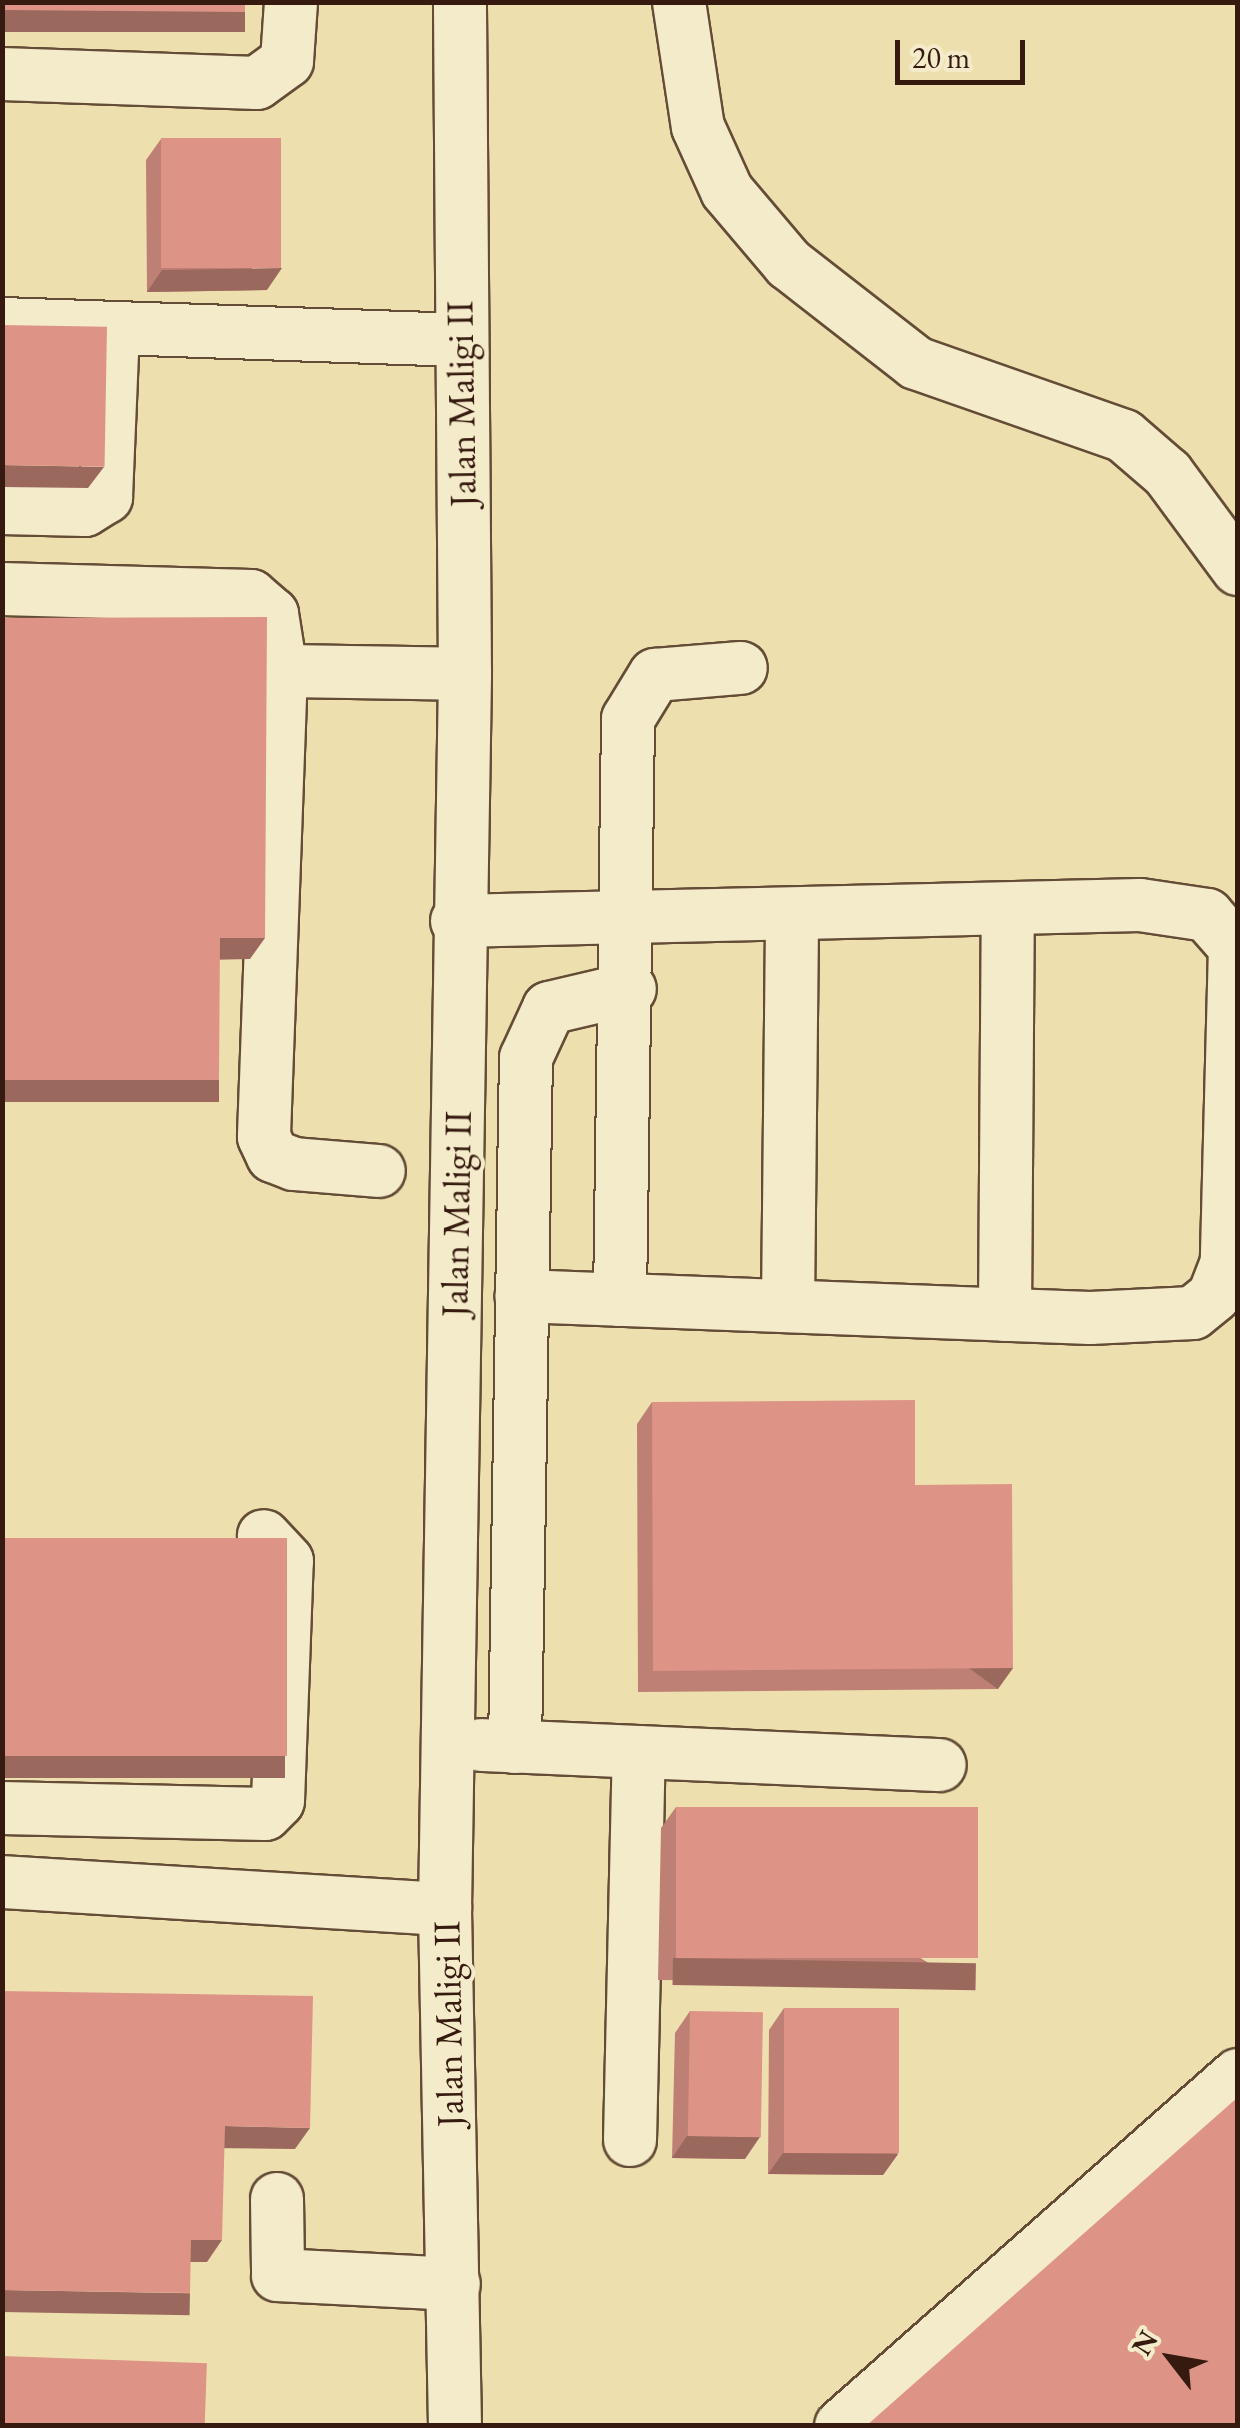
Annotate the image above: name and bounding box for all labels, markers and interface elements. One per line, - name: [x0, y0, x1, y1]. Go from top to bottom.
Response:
- scale bar: [900, 20, 1030, 82]
- text: 20 m: [912, 38, 970, 77]
- street label: Jalan Maligi II: [436, 300, 486, 508]
- street label: Jalan Maligi II: [431, 1110, 481, 1318]
- street label: Jalan Maligi II: [423, 1920, 473, 2128]
- north arrow: [1120, 2308, 1220, 2408]
- text: N: [1123, 2324, 1166, 2362]

